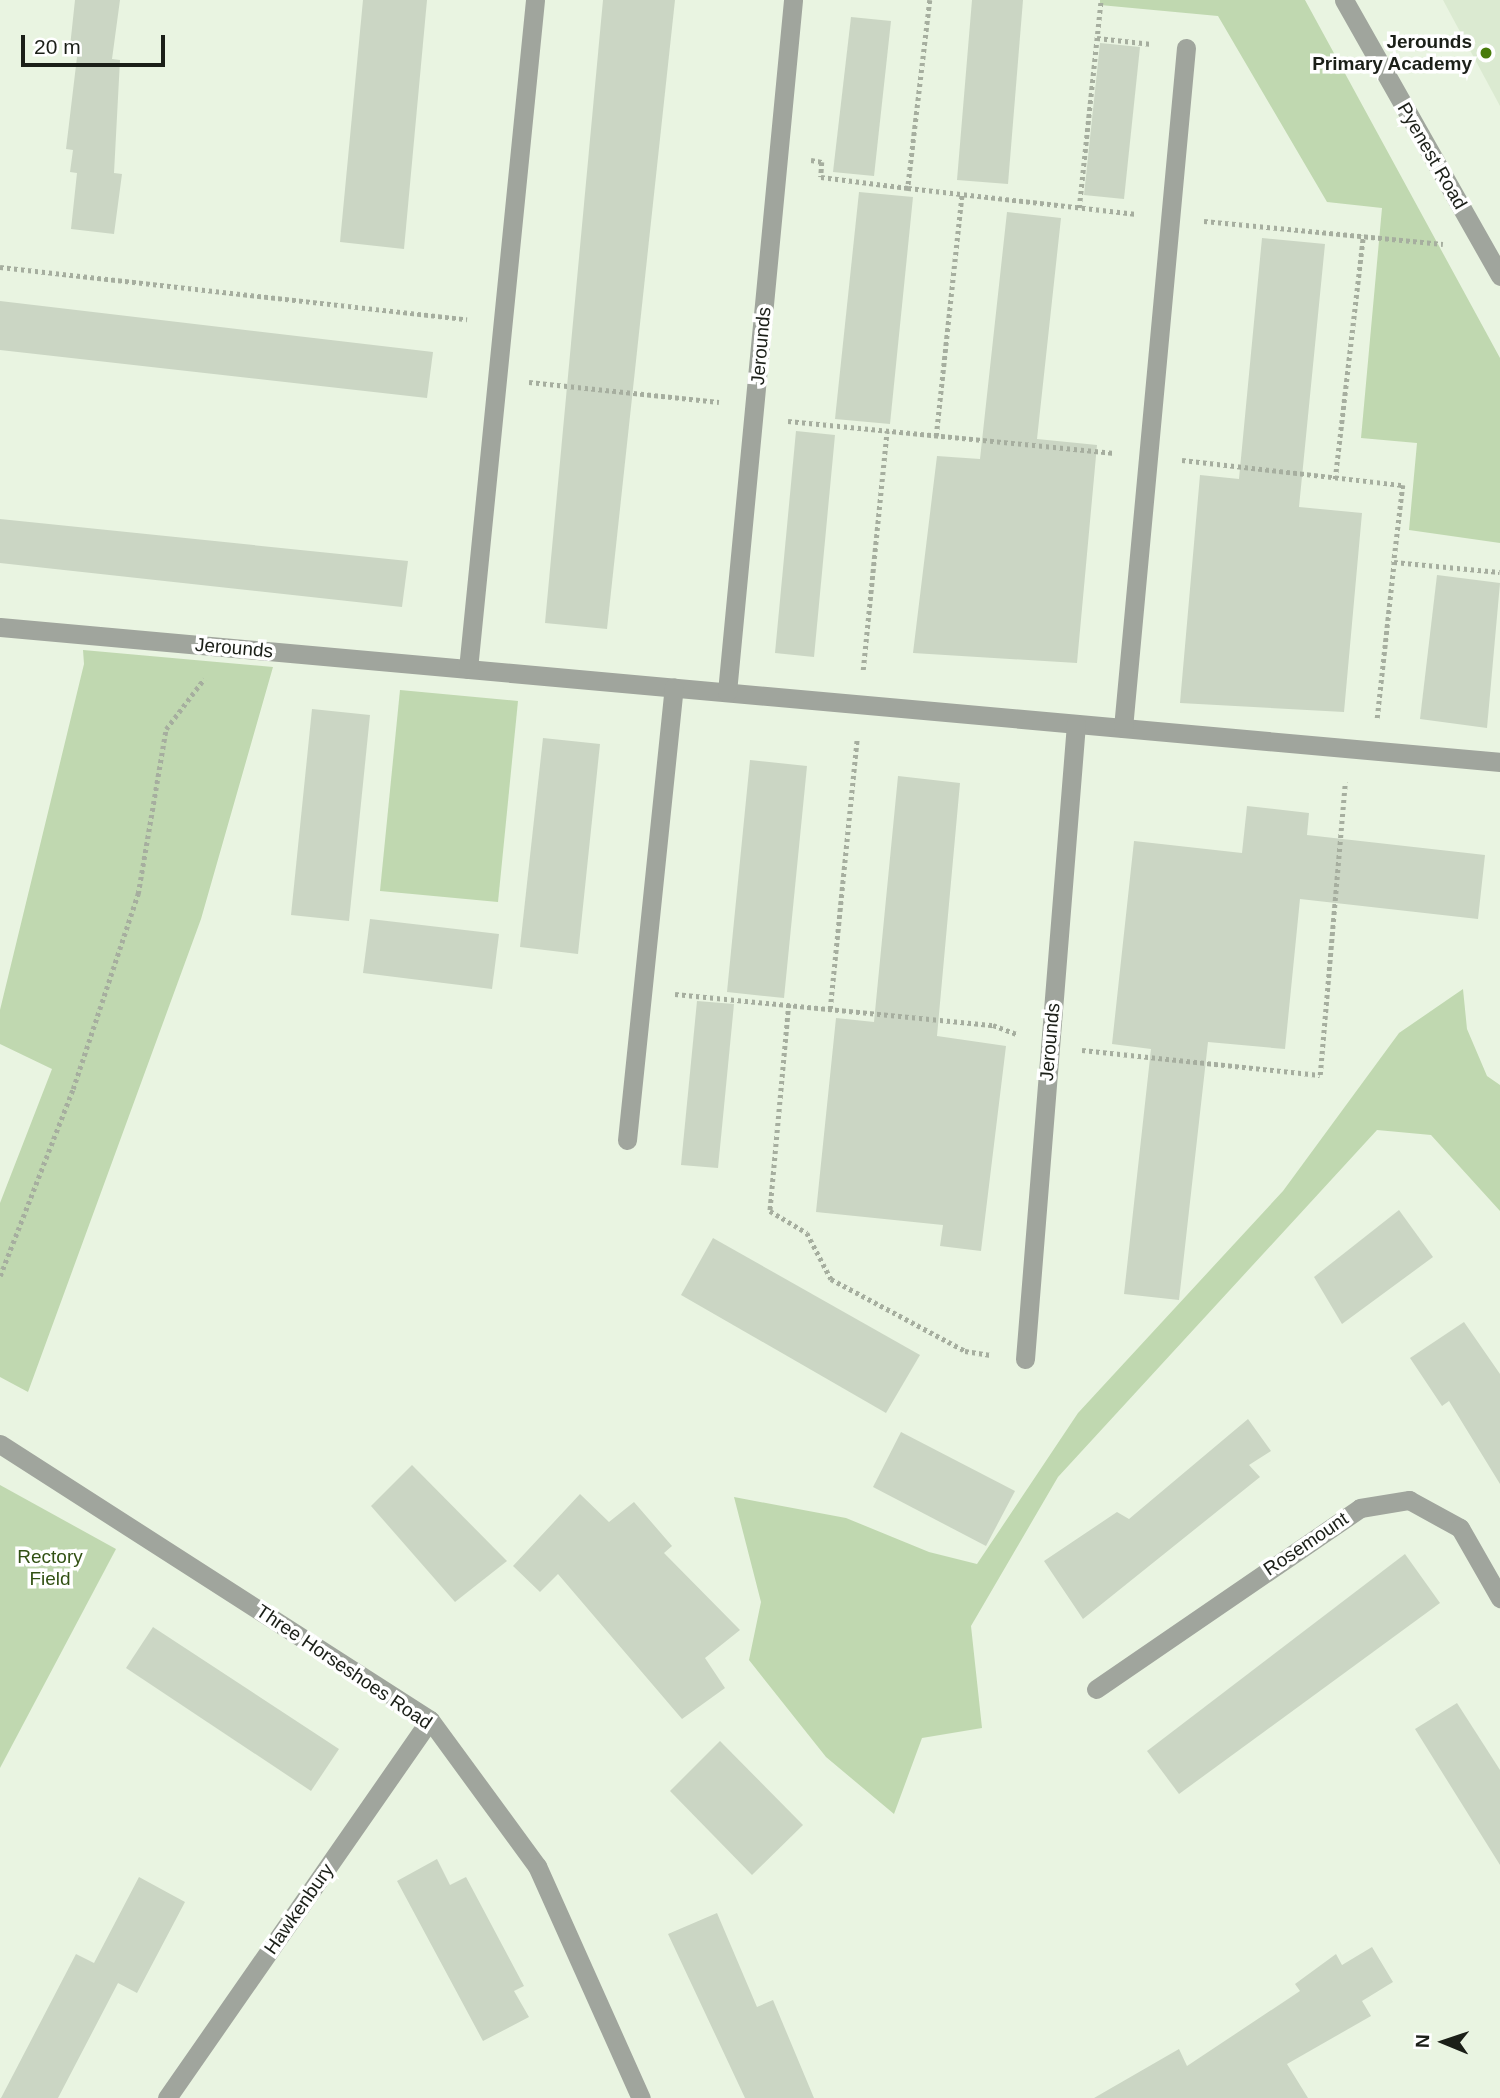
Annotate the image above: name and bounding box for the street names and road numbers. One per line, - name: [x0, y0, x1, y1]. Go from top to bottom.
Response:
- street label: Pyenest Road: [1392, 99, 1472, 213]
- street label: Jerounds: [746, 306, 776, 386]
- street label: Jerounds: [194, 633, 274, 663]
- street label: Jerounds: [1035, 1002, 1065, 1082]
- street label: Rosemount: [1259, 1507, 1353, 1581]
- street label: Three Horseshoes Road: [252, 1600, 436, 1734]
- street label: Hawkenbury: [259, 1859, 339, 1959]

